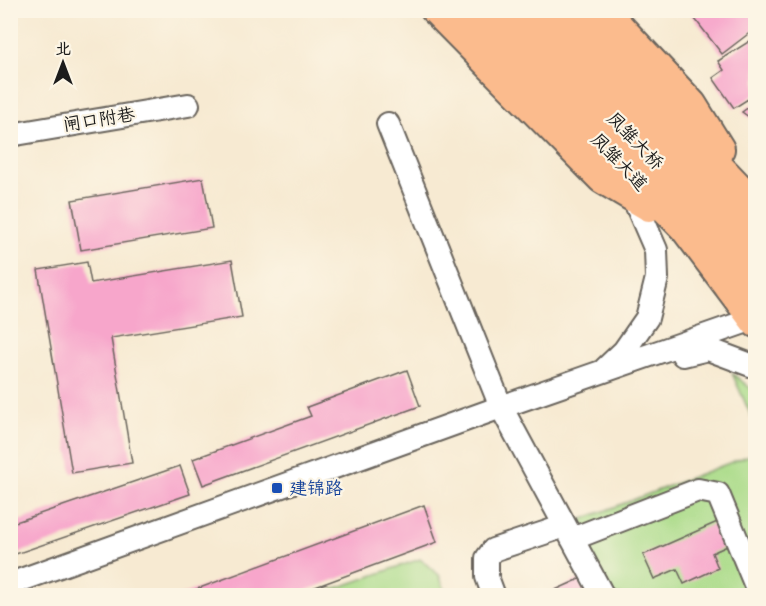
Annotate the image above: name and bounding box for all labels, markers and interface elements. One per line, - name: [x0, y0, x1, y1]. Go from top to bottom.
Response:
- north arrow: [33, 33, 93, 93]
- text: 北: [55, 38, 71, 60]
- street label: 闸口附巷: [61, 102, 137, 138]
- street label: 凤雏大桥: [601, 106, 669, 176]
- street label: 凤雏大道: [585, 127, 653, 197]
- place label: 建锦路: [289, 476, 343, 501]
- marker: 建锦路: [270, 481, 284, 495]

